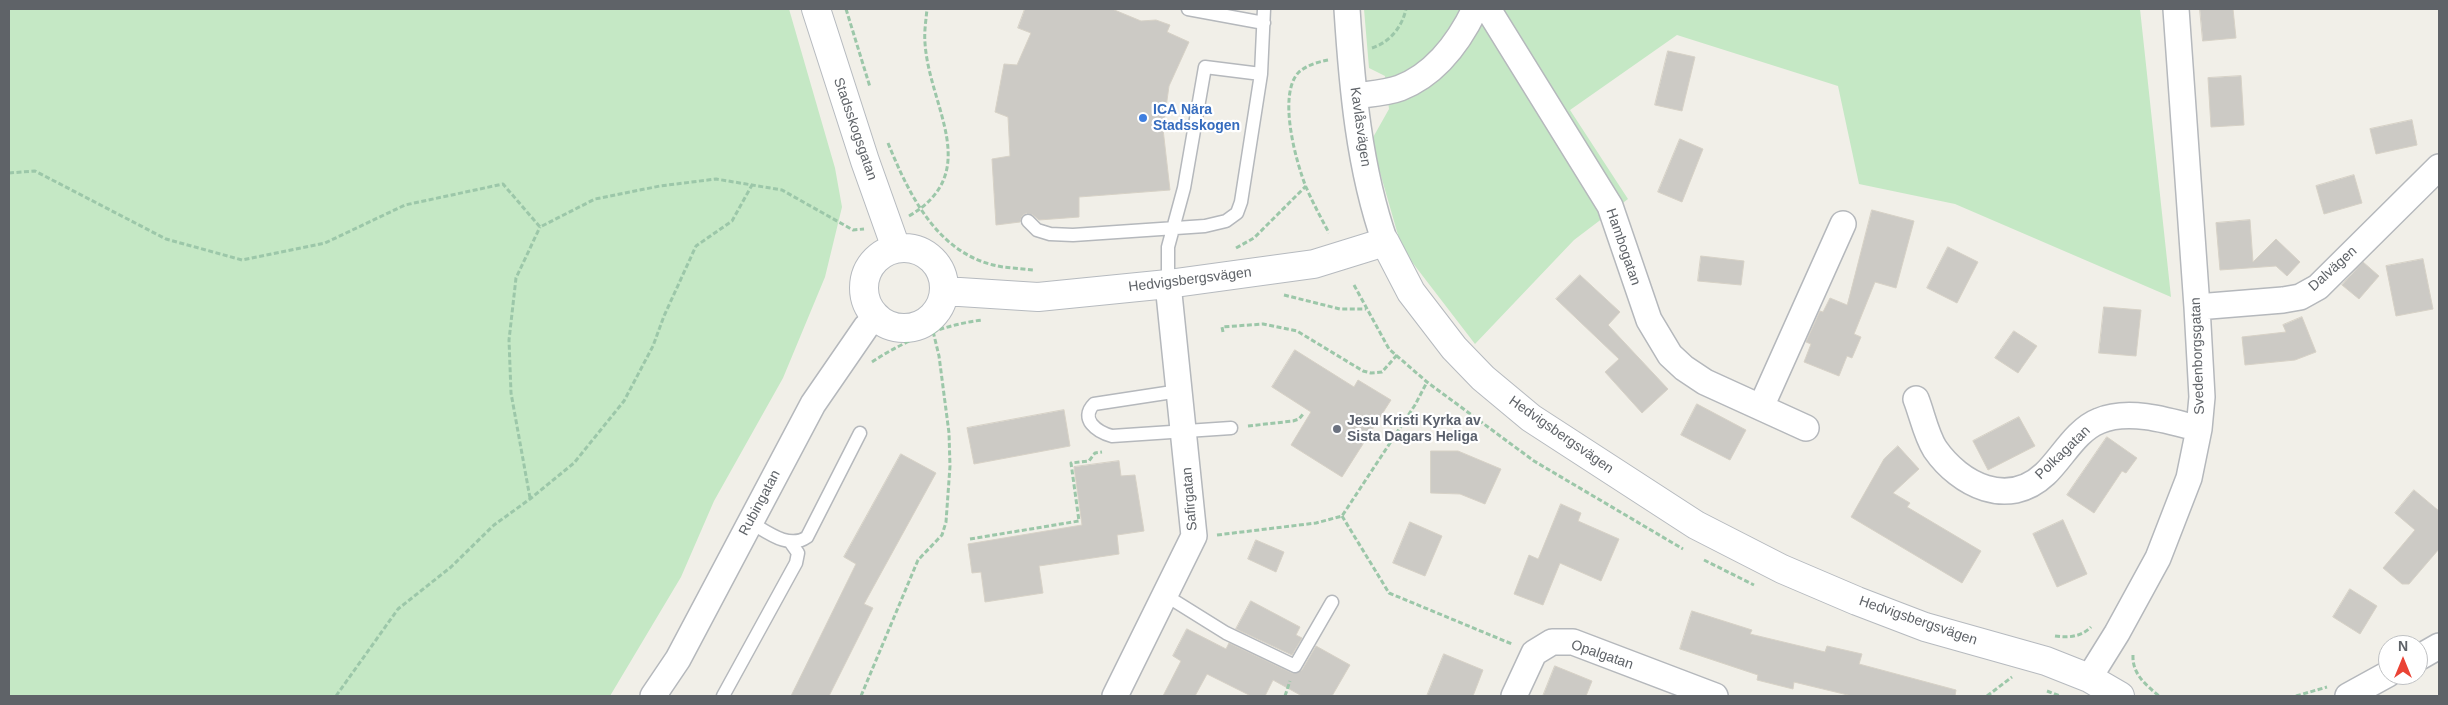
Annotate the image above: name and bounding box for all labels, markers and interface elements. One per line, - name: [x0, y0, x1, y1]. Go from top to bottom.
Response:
- street label: Stadsskogsgatan: [830, 75, 880, 183]
- street label: Kavlåsvägen: [1346, 86, 1374, 168]
- place label: ICA Nära Stadsskogen: [1153, 102, 1240, 134]
- marker: ICA Nära Stadsskogen: [1137, 112, 1149, 124]
- street label: Hambogatan: [1602, 206, 1644, 288]
- street label: Dalvägen: [2305, 243, 2361, 295]
- street label: Hedvigsbergsvägen: [1128, 264, 1252, 296]
- street label: Svedenborgsgatan: [2188, 297, 2208, 415]
- street label: Hedvigsbergsvägen: [1505, 393, 1617, 477]
- place label: Jesu Kristi Kyrka av Sista Dagars Heliga: [1347, 413, 1481, 446]
- marker: Jesu Kristi Kyrka av Sista Dagars Heliga: [1331, 423, 1343, 435]
- street label: Polkagatan: [2032, 423, 2094, 483]
- street label: Safirgatan: [1179, 466, 1201, 532]
- street label: Rubingatan: [736, 467, 784, 539]
- street label: Hedvigsbergsvägen: [1857, 593, 1979, 649]
- north arrow: [2378, 635, 2428, 685]
- street label: Opalgatan: [1569, 637, 1635, 673]
- text: N: [2398, 638, 2408, 654]

